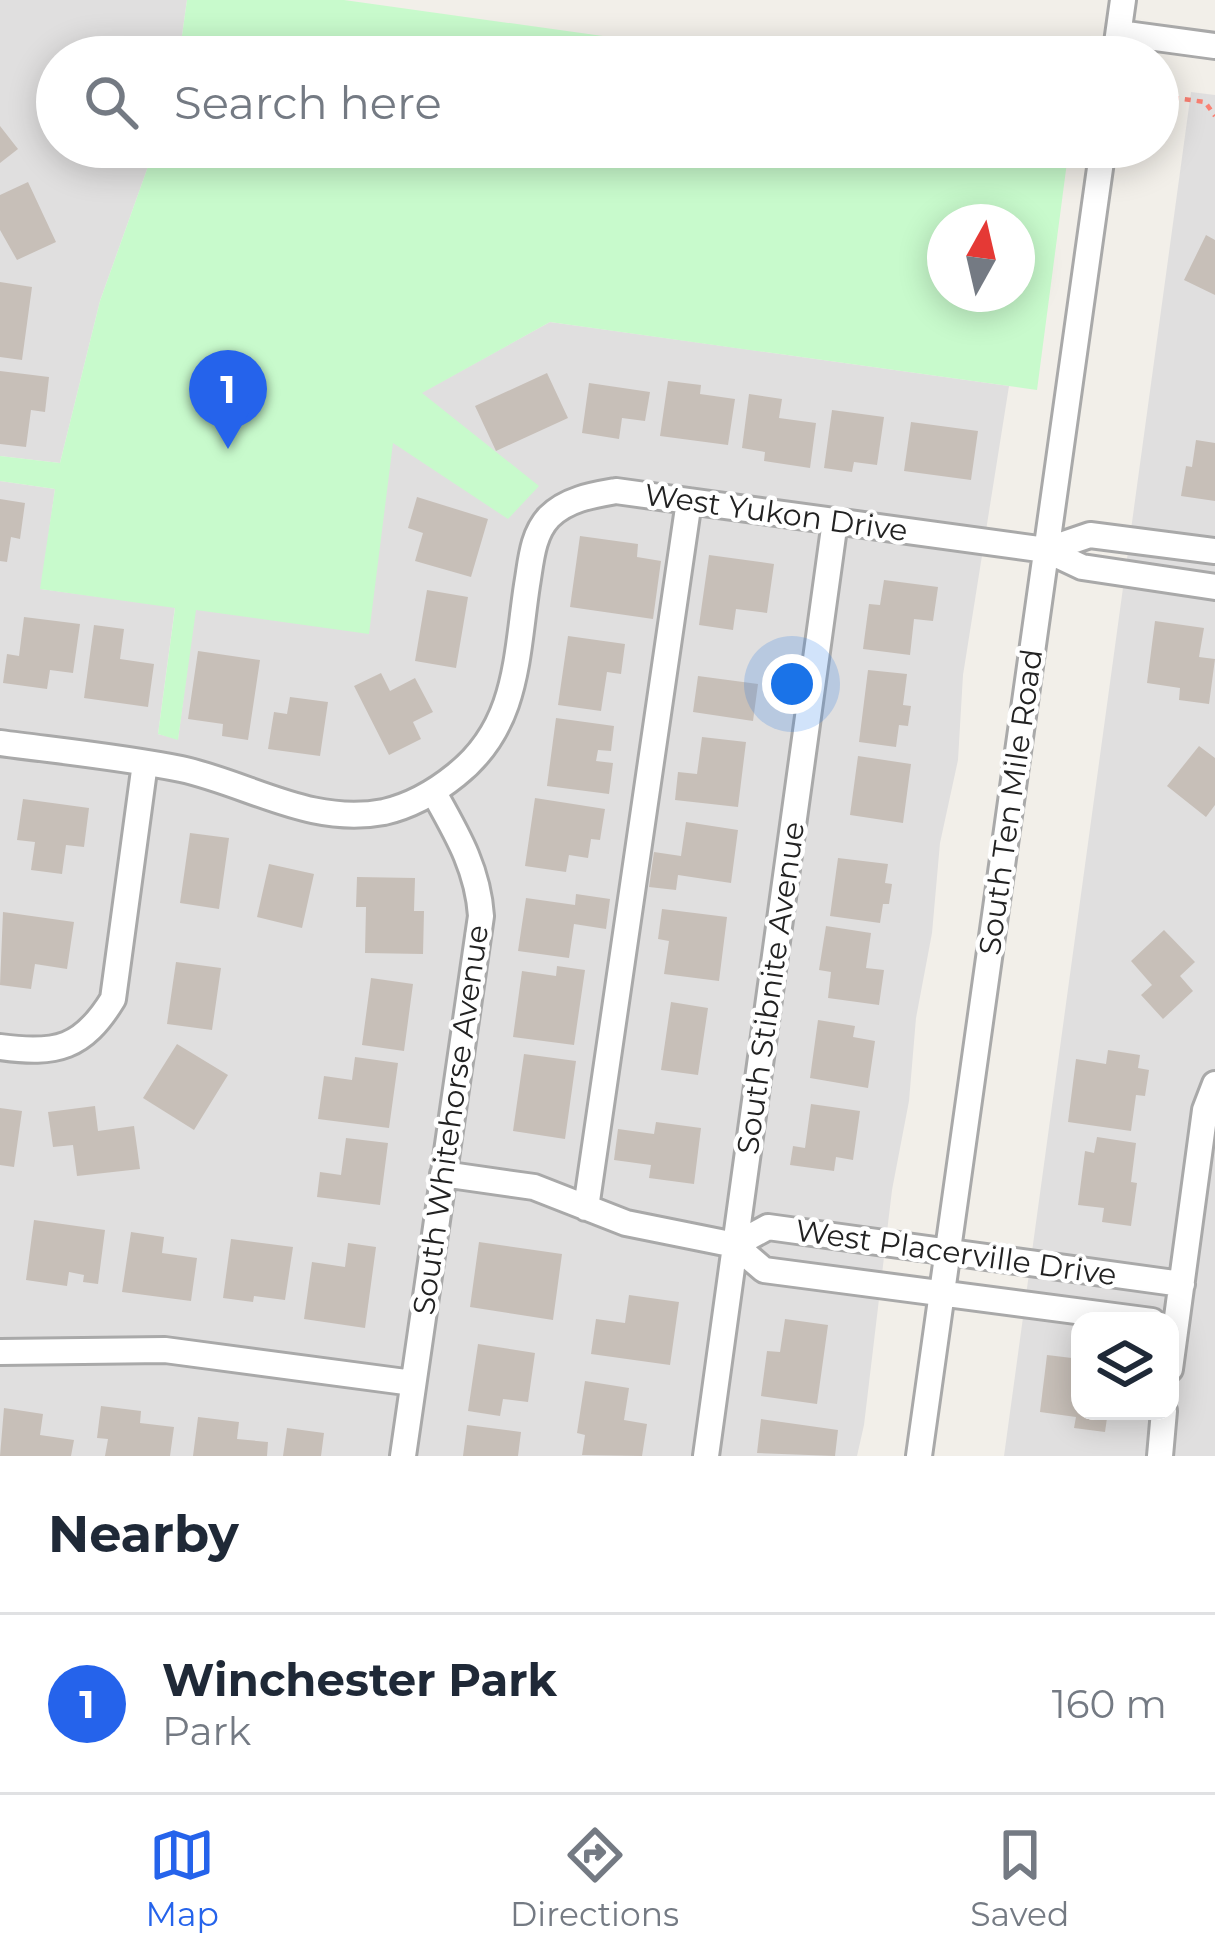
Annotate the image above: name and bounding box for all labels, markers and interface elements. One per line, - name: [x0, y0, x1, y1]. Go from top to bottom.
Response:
- search box: [36, 36, 1179, 168]
- icon: search: [78, 69, 144, 135]
- text: Search here: [174, 75, 442, 130]
- north arrow: [927, 204, 1035, 312]
- pin: 1: [189, 350, 267, 449]
- street label: West Yukon Drive: [642, 476, 910, 549]
- street label: South Ten Mile Road: [971, 646, 1050, 957]
- your location: [762, 654, 822, 714]
- street label: South Stibnite Avenue: [729, 819, 812, 1157]
- street label: South Whitehorse Avenue: [405, 923, 496, 1317]
- street label: West Placerville Drive: [793, 1212, 1119, 1293]
- map controls: [1071, 1312, 1179, 1420]
- button: layers: [1071, 1312, 1179, 1420]
- text: Nearby: [48, 1503, 239, 1565]
- text: Winchester Park: [162, 1652, 557, 1707]
- text: 1: [79, 1680, 95, 1728]
- text: 160 m: [1052, 1680, 1167, 1728]
- text: Park: [162, 1707, 251, 1755]
- tab: Map: [146, 1822, 219, 1934]
- tab: Directions: [510, 1822, 679, 1934]
- tab: Saved: [970, 1822, 1069, 1934]

